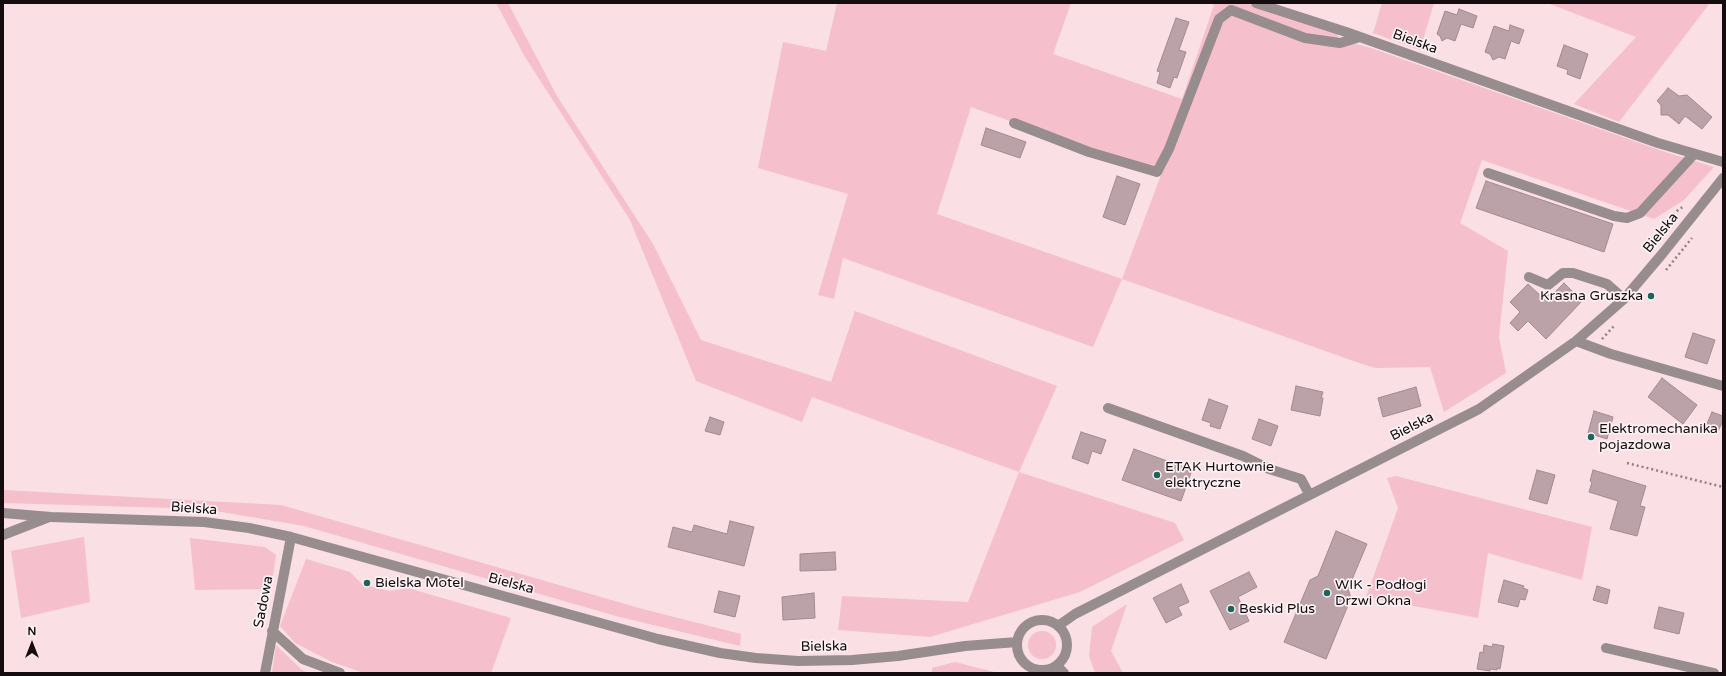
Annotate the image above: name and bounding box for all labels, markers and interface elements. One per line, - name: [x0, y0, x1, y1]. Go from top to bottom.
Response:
- street label: Bielska: [1390, 26, 1440, 58]
- street label: Bielska: [1640, 210, 1682, 256]
- place label: Krasna Gruszka: [1540, 288, 1643, 304]
- marker: Krasna Gruszka: [1646, 291, 1656, 301]
- street label: Bielska: [1387, 409, 1437, 445]
- place label: Elektromechanika pojazdowa: [1599, 421, 1718, 454]
- marker: Elektromechanika pojazdowa: [1586, 432, 1596, 442]
- place label: ETAK Hurtownie elektryczne: [1165, 459, 1274, 492]
- marker: ETAK Hurtownie elektryczne: [1152, 470, 1162, 480]
- street label: Bielska: [170, 499, 218, 519]
- street label: Bielska: [486, 570, 536, 598]
- street label: Sadowa: [251, 575, 277, 629]
- place label: Bielska Motel: [375, 575, 464, 591]
- place label: WIK - Podłogi Drzwi Okna: [1335, 577, 1427, 610]
- marker: Bielska Motel: [362, 578, 372, 588]
- marker: WIK - Podłogi Drzwi Okna: [1322, 588, 1332, 598]
- place label: Beskid Plus: [1239, 601, 1315, 617]
- marker: Beskid Plus: [1226, 604, 1236, 614]
- north arrow: [12, 624, 52, 664]
- text: N: [28, 625, 36, 638]
- street label: Bielska: [801, 638, 847, 656]

